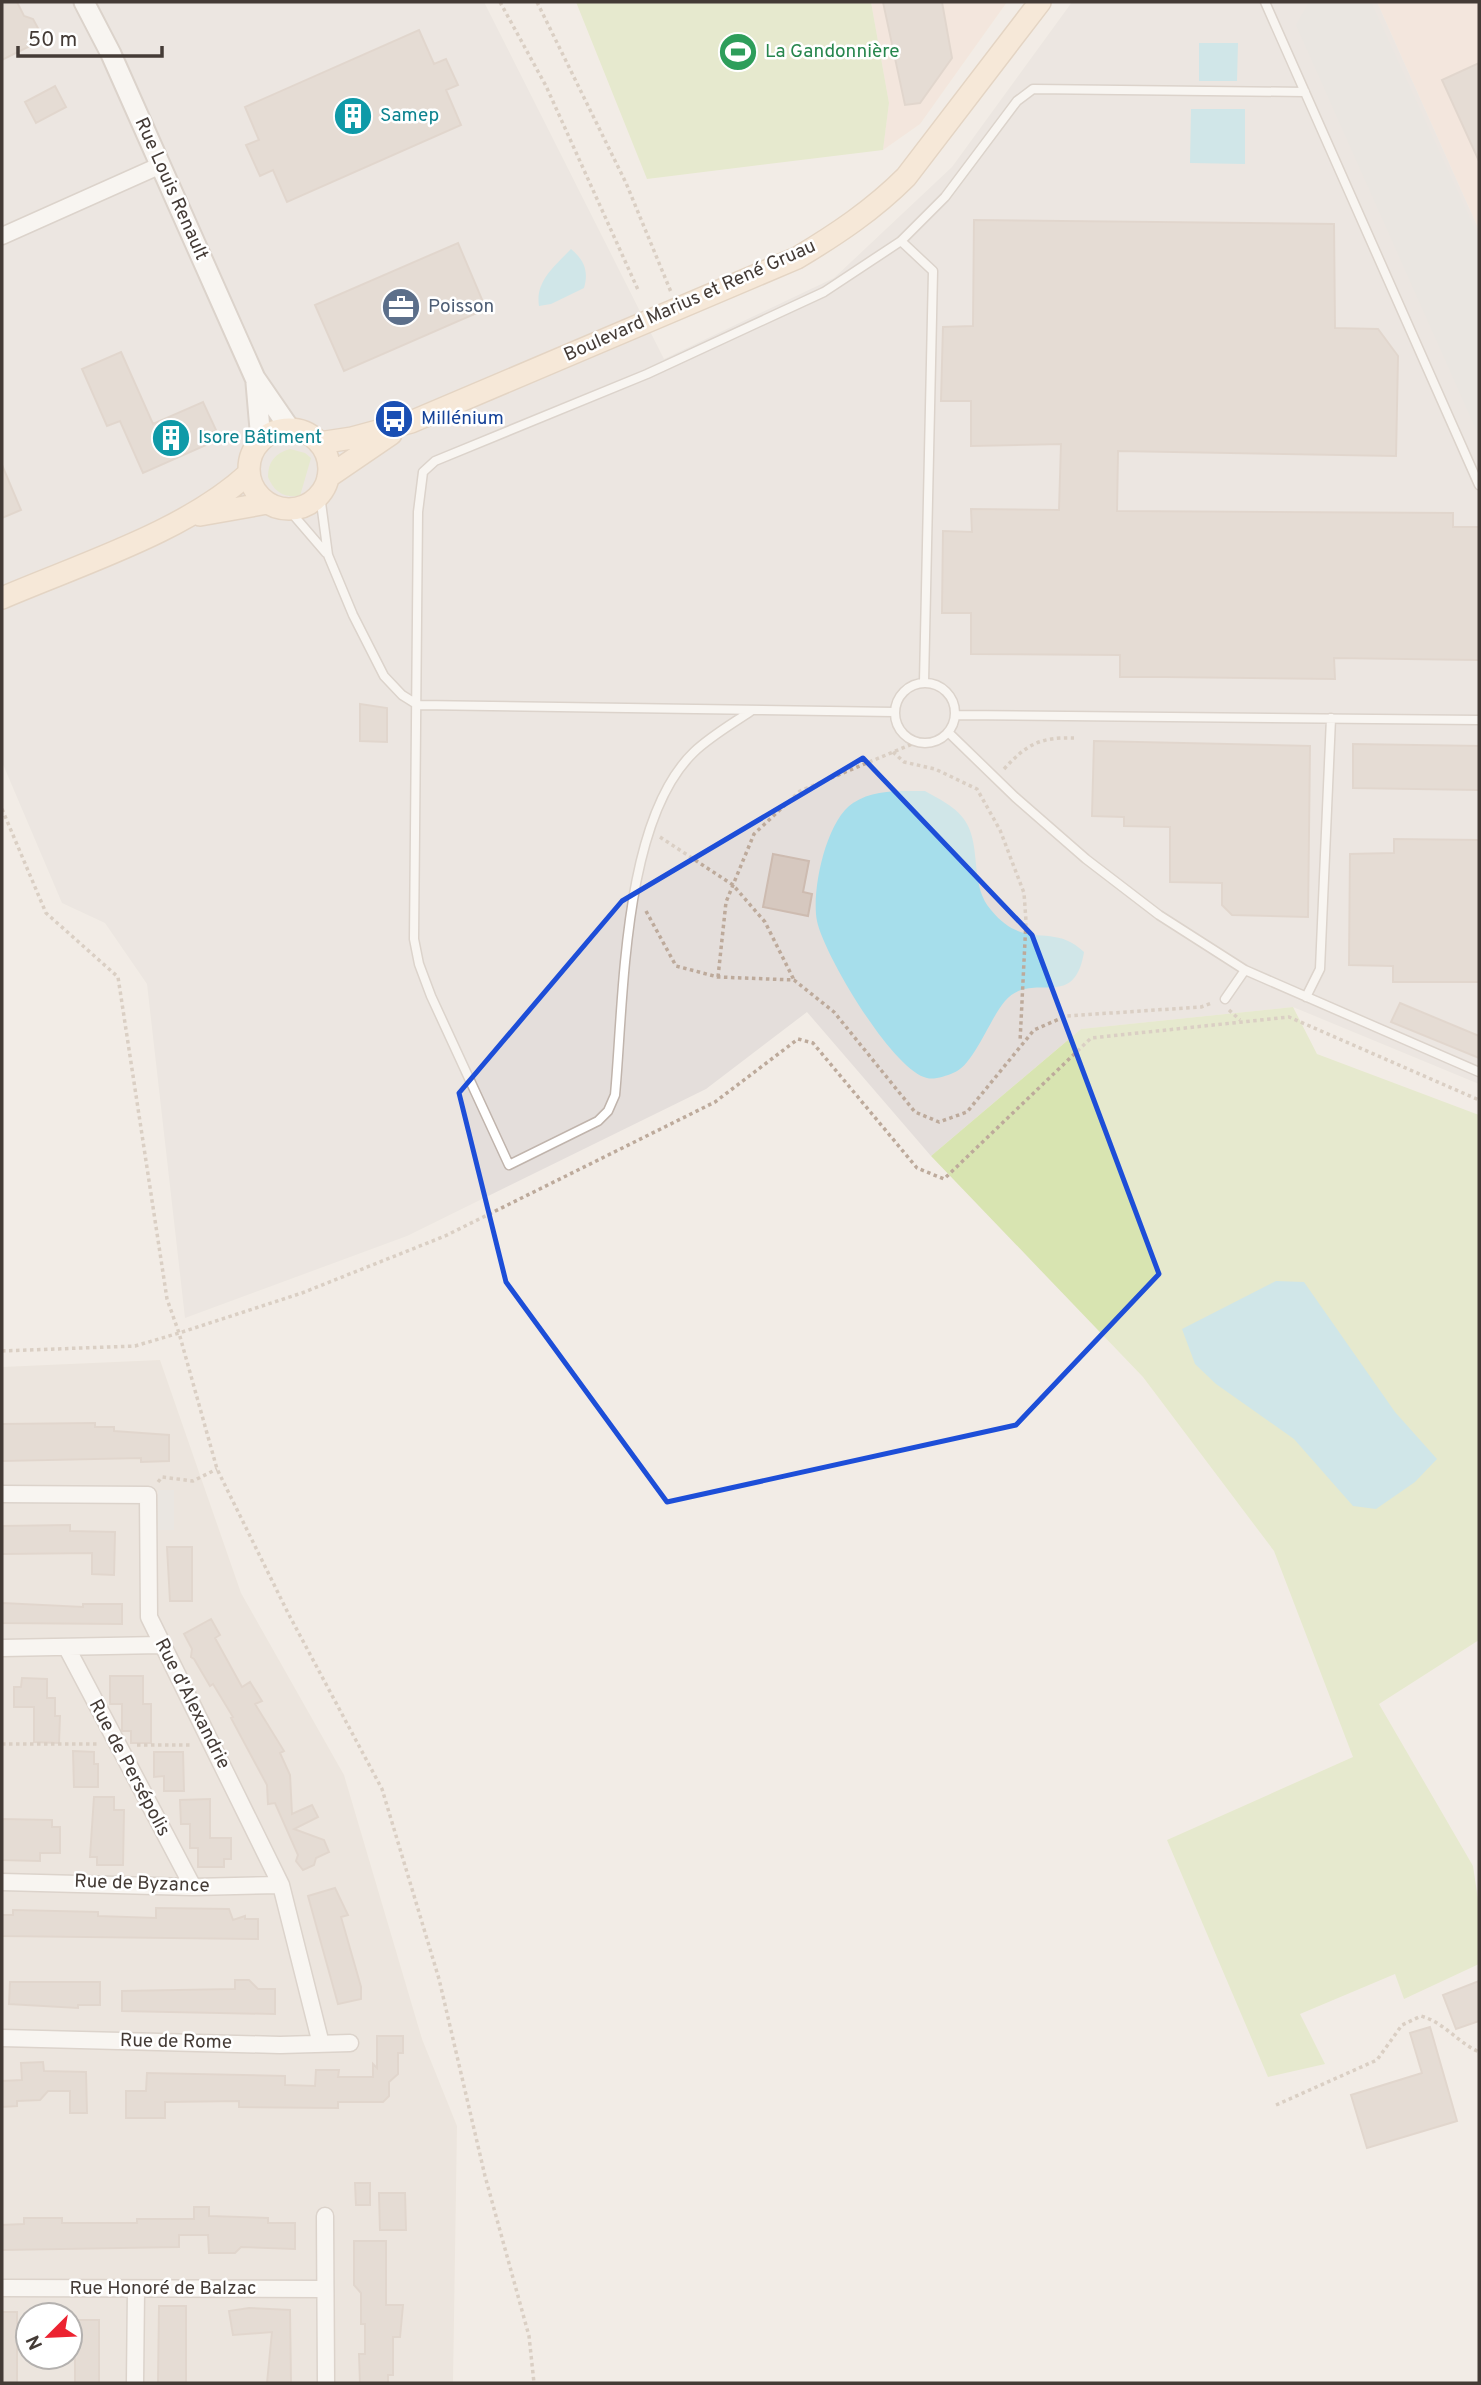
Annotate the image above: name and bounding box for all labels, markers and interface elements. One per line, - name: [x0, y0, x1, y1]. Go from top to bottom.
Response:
- scale bar: [18, 14, 161, 58]
- text: 50 m: [28, 27, 77, 54]
- sports icon: La Gandonnière: [717, 31, 759, 73]
- place label: La Gandonnière: [765, 40, 899, 64]
- building icon: Samep: [332, 95, 374, 137]
- place label: Samep: [380, 104, 439, 128]
- street label: Rue Louis Renault: [129, 114, 213, 264]
- street label: Boulevard Marius et René Gruau: [560, 234, 820, 368]
- office icon: Poisson: [380, 286, 422, 328]
- place label: Poisson: [428, 295, 494, 319]
- bus stop icon: Millénium: [373, 398, 415, 440]
- place label: Millénium: [421, 407, 504, 431]
- building icon: Isore Bâtiment: [150, 417, 192, 459]
- place label: Isore Bâtiment: [198, 426, 322, 450]
- street label: Rue d'Alexandrie: [149, 1635, 235, 1773]
- street label: Rue de Persépolis: [83, 1695, 175, 1841]
- street label: Rue de Byzance: [74, 1870, 210, 1898]
- street label: Rue de Rome: [120, 2029, 232, 2055]
- street label: Rue Honoré de Balzac: [70, 2277, 256, 2301]
- north arrow: [14, 2301, 84, 2371]
- text: N: [22, 2331, 49, 2353]

